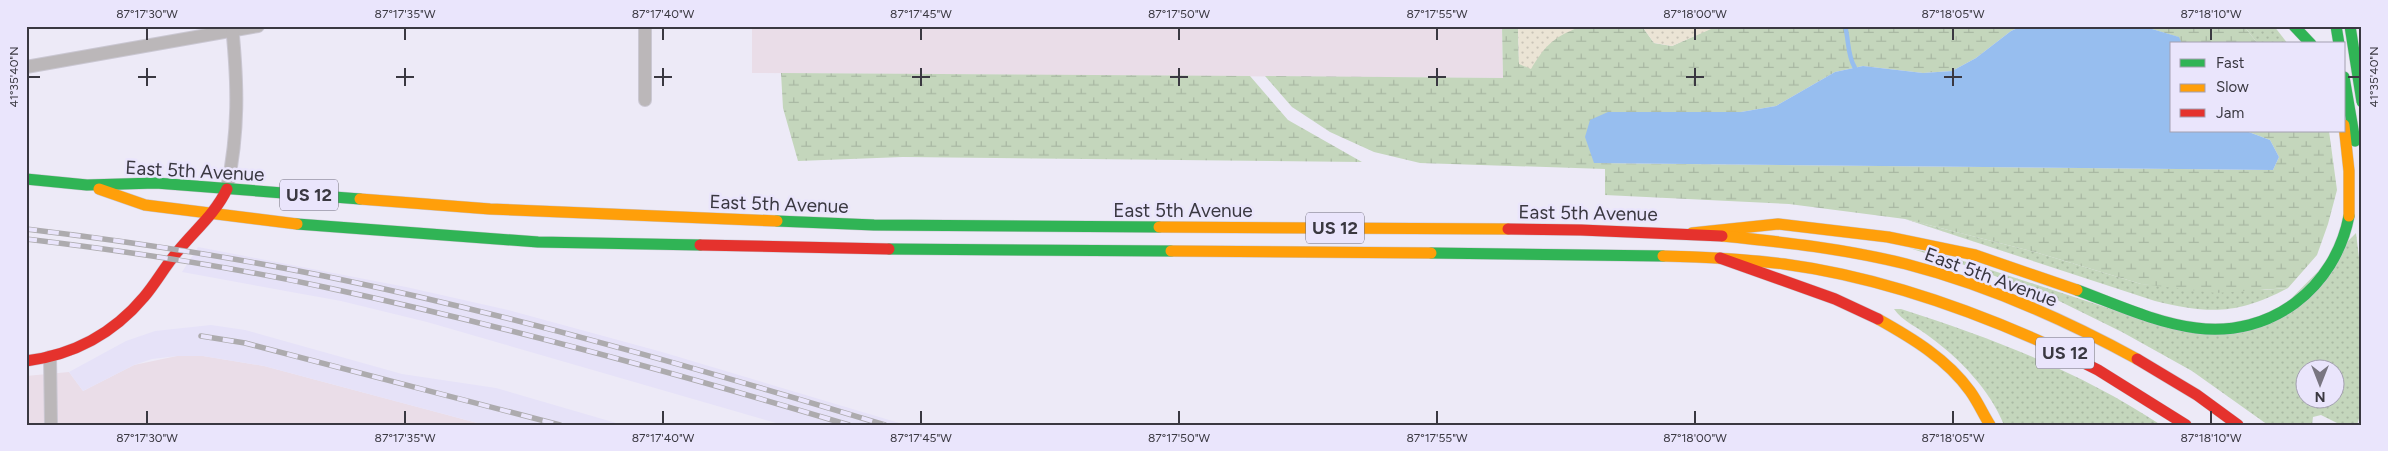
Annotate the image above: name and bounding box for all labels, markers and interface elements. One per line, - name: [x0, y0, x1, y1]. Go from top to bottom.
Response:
- text: 87°17'30"W: [116, 7, 178, 21]
- text: 87°17'35"W: [375, 7, 436, 21]
- text: 87°17'40"W: [632, 7, 695, 21]
- text: 87°17'45"W: [890, 7, 952, 21]
- text: 87°17'50"W: [1148, 7, 1210, 21]
- text: 87°17'55"W: [1406, 7, 1468, 21]
- text: 87°18'00"W: [1663, 7, 1727, 21]
- text: 87°18'05"W: [1922, 7, 1985, 21]
- text: 87°18'10"W: [2181, 7, 2242, 21]
- legend: [2170, 42, 2346, 132]
- text: 41°35'40"N: [7, 47, 21, 107]
- text: 41°35'40"N: [2367, 47, 2381, 107]
- text: Fast: [2216, 54, 2245, 72]
- text: Slow: [2216, 78, 2249, 96]
- text: Jam: [2216, 104, 2244, 122]
- street label: East 5th Avenue: [125, 156, 265, 186]
- road number: US 12: [280, 180, 338, 210]
- street label: East 5th Avenue: [709, 190, 849, 218]
- street label: East 5th Avenue: [1113, 199, 1253, 222]
- street label: East 5th Avenue: [1518, 200, 1658, 226]
- road number: US 12: [1306, 212, 1364, 244]
- street label: East 5th Avenue: [1922, 242, 2060, 312]
- road number: US 12: [2036, 338, 2094, 368]
- north arrow: [2296, 358, 2346, 408]
- text: N: [2315, 388, 2325, 405]
- text: 87°17'30"W: [116, 431, 178, 445]
- text: 87°17'35"W: [375, 431, 436, 445]
- text: 87°17'40"W: [632, 431, 695, 445]
- text: 87°17'45"W: [890, 431, 952, 445]
- text: 87°17'50"W: [1148, 431, 1210, 445]
- text: 87°17'55"W: [1406, 431, 1468, 445]
- text: 87°18'00"W: [1663, 431, 1727, 445]
- text: 87°18'05"W: [1922, 431, 1985, 445]
- text: 87°18'10"W: [2181, 431, 2242, 445]

